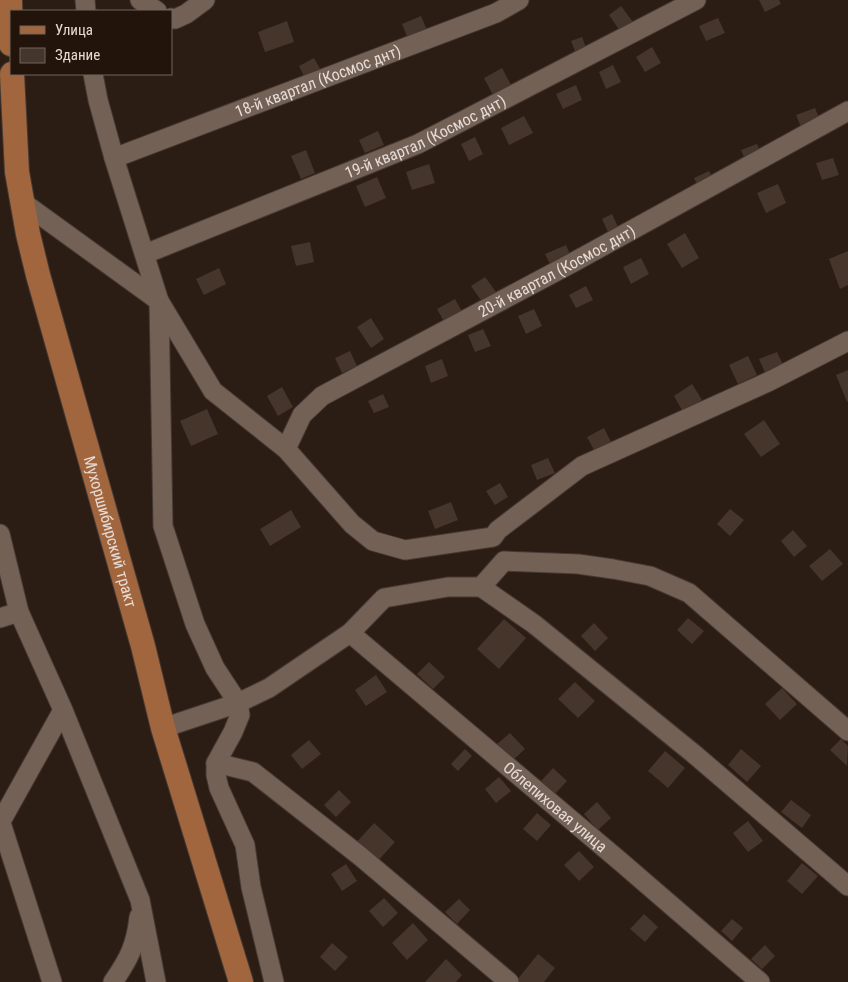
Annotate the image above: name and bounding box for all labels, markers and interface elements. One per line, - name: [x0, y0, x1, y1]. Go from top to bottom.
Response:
- legend: [10, 10, 172, 75]
- text: Улица: [55, 21, 93, 39]
- street label: 18-й квартал (Космос днт): [232, 41, 404, 121]
- text: Здание: [55, 46, 100, 64]
- street label: 19-й квартал (Космос днт): [342, 91, 509, 183]
- street label: 20-й квартал (Космос днт): [475, 221, 639, 321]
- street label: Мухоршибирский тракт: [80, 454, 141, 610]
- street label: Облепиховая улица: [499, 758, 611, 856]

